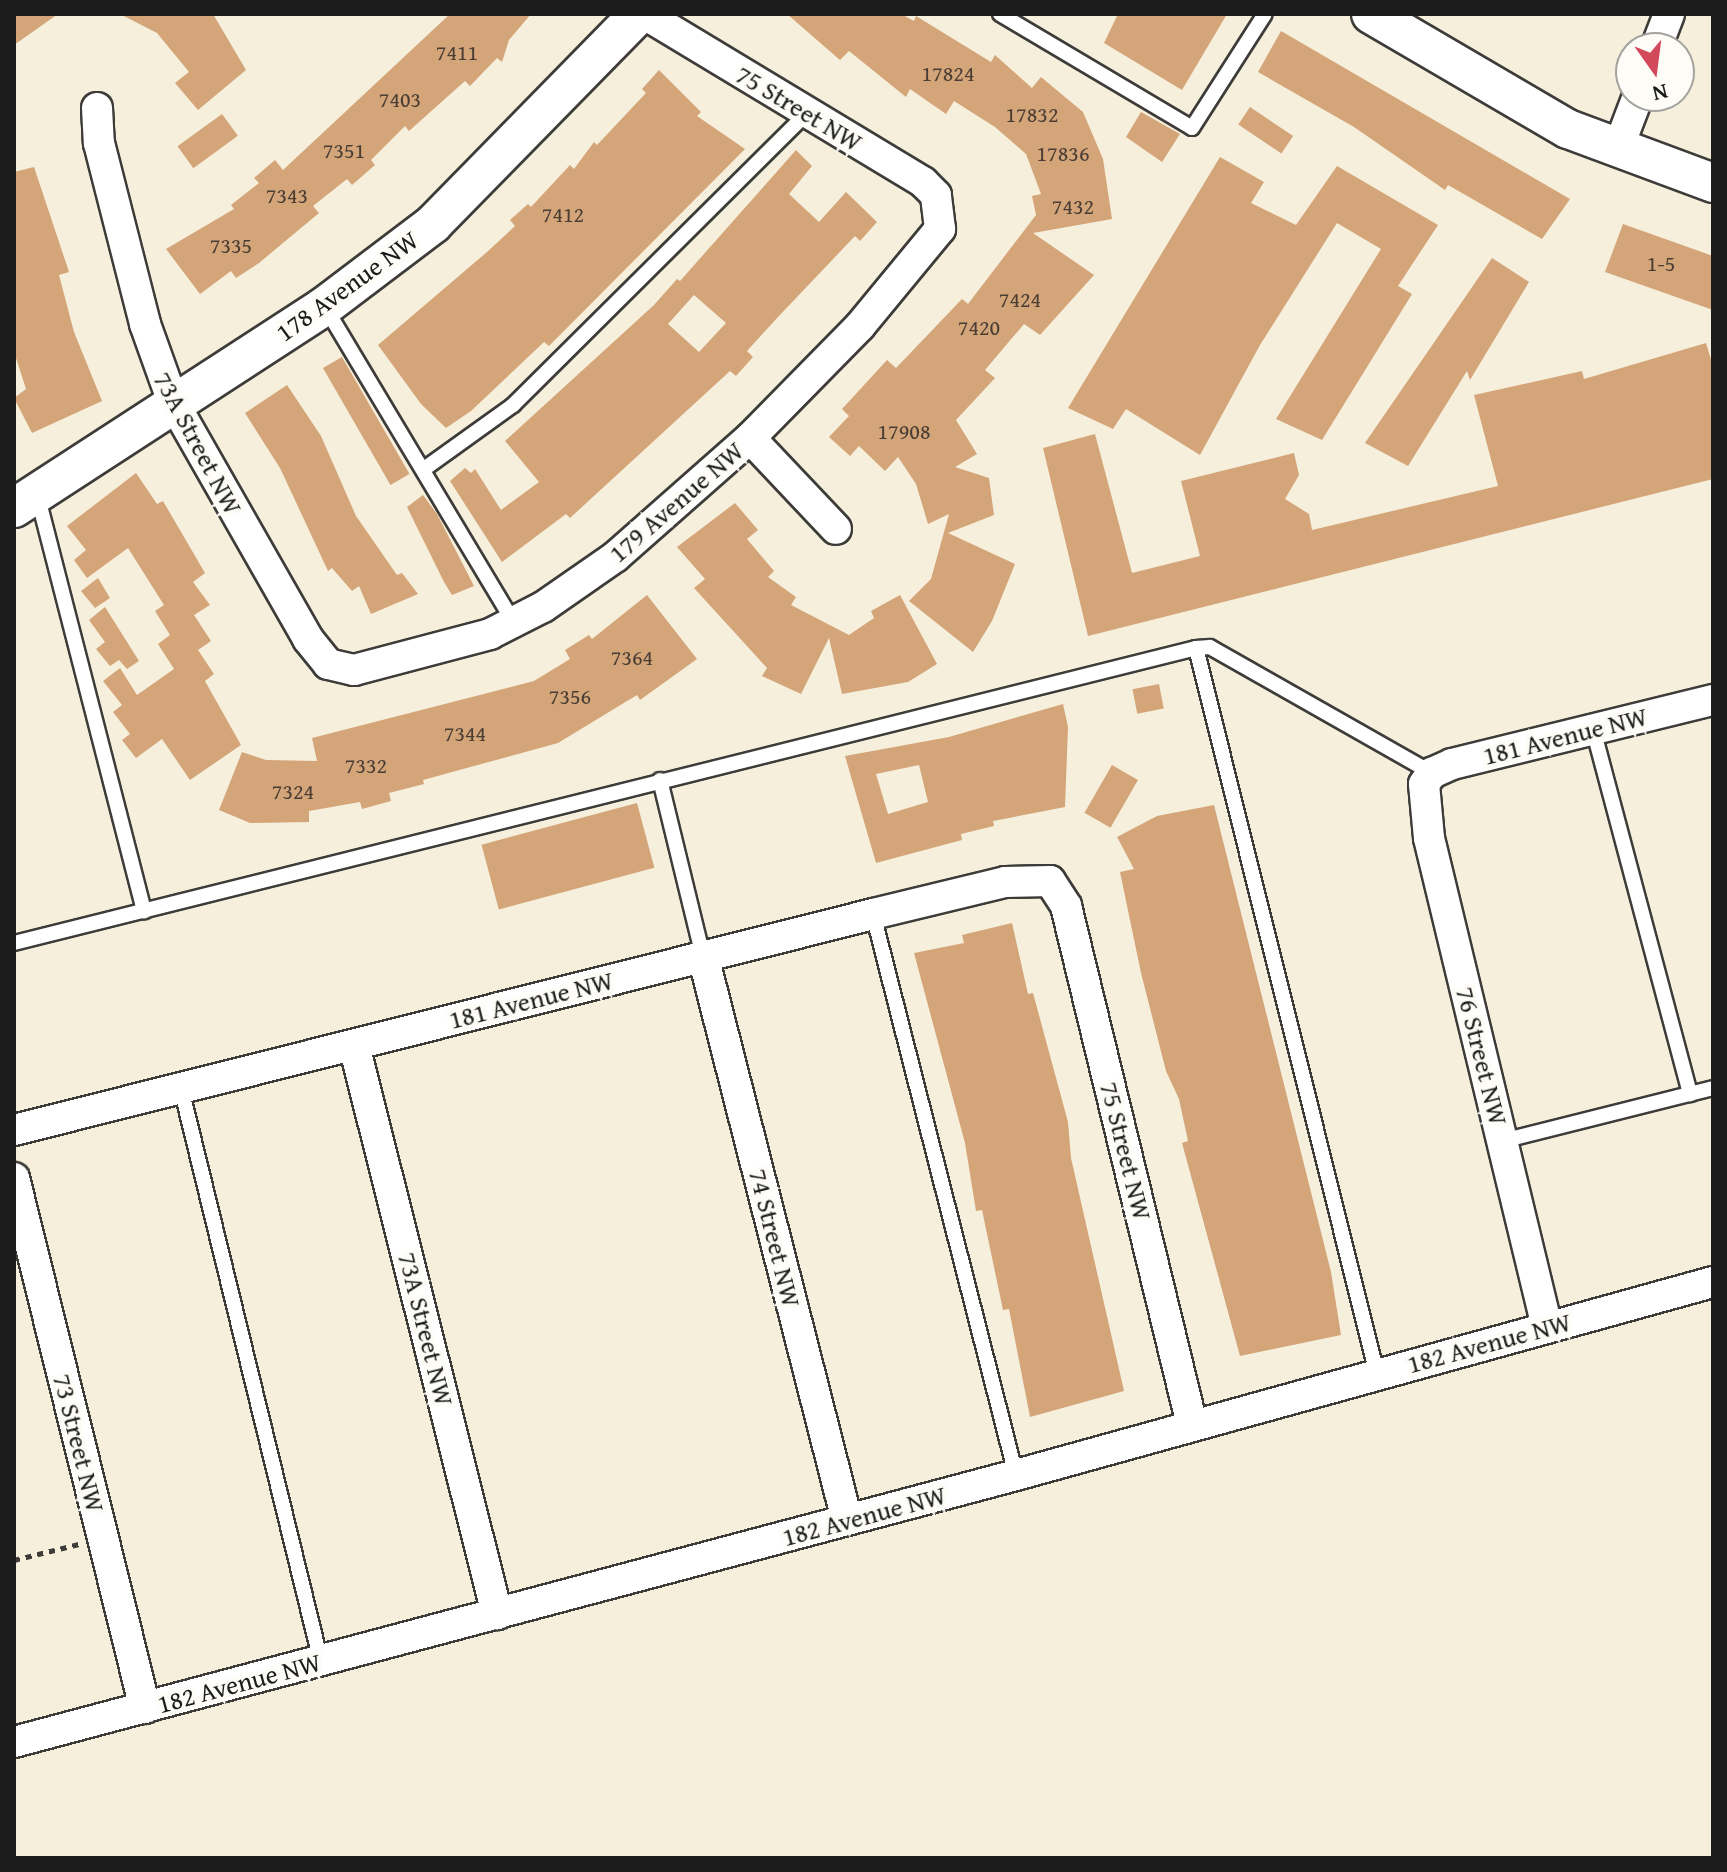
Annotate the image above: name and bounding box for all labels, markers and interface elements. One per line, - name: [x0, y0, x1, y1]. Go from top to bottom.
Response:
- north arrow: [1615, 32, 1695, 112]
- house number: 7411: [436, 40, 478, 66]
- street label: 75 Street NW: [730, 58, 868, 158]
- house number: 17824: [922, 61, 974, 87]
- text: N: [1649, 76, 1671, 111]
- house number: 7403: [379, 87, 421, 113]
- house number: 17832: [1006, 102, 1058, 128]
- house number: 7351: [323, 138, 365, 164]
- house number: 17836: [1037, 141, 1089, 167]
- house number: 7343: [266, 183, 308, 209]
- house number: 7432: [1052, 194, 1094, 220]
- house number: 7412: [542, 202, 584, 228]
- street label: 178 Avenue NW: [270, 224, 424, 348]
- house number: 7335: [210, 233, 252, 259]
- house number: 1-5: [1647, 251, 1675, 277]
- house number: 7424: [999, 287, 1041, 313]
- house number: 7420: [958, 315, 1000, 341]
- street label: 73A Street NW: [147, 366, 249, 520]
- house number: 17908: [878, 419, 930, 445]
- street label: 179 Avenue NW: [602, 435, 750, 569]
- house number: 7364: [611, 645, 653, 671]
- house number: 7356: [549, 684, 591, 710]
- street label: 181 Avenue NW: [1480, 701, 1650, 771]
- house number: 7344: [444, 721, 486, 747]
- house number: 7332: [345, 753, 387, 779]
- house number: 7324: [272, 779, 314, 805]
- street label: 181 Avenue NW: [446, 965, 616, 1035]
- street label: 76 Street NW: [1450, 984, 1514, 1128]
- street label: 75 Street NW: [1094, 1079, 1158, 1223]
- street label: 74 Street NW: [743, 1166, 807, 1310]
- street label: 73A Street NW: [392, 1249, 460, 1409]
- street label: 182 Avenue NW: [1404, 1306, 1574, 1380]
- street label: 73 Street NW: [47, 1371, 111, 1515]
- street label: 182 Avenue NW: [779, 1479, 949, 1553]
- street label: 182 Avenue NW: [154, 1646, 324, 1720]

